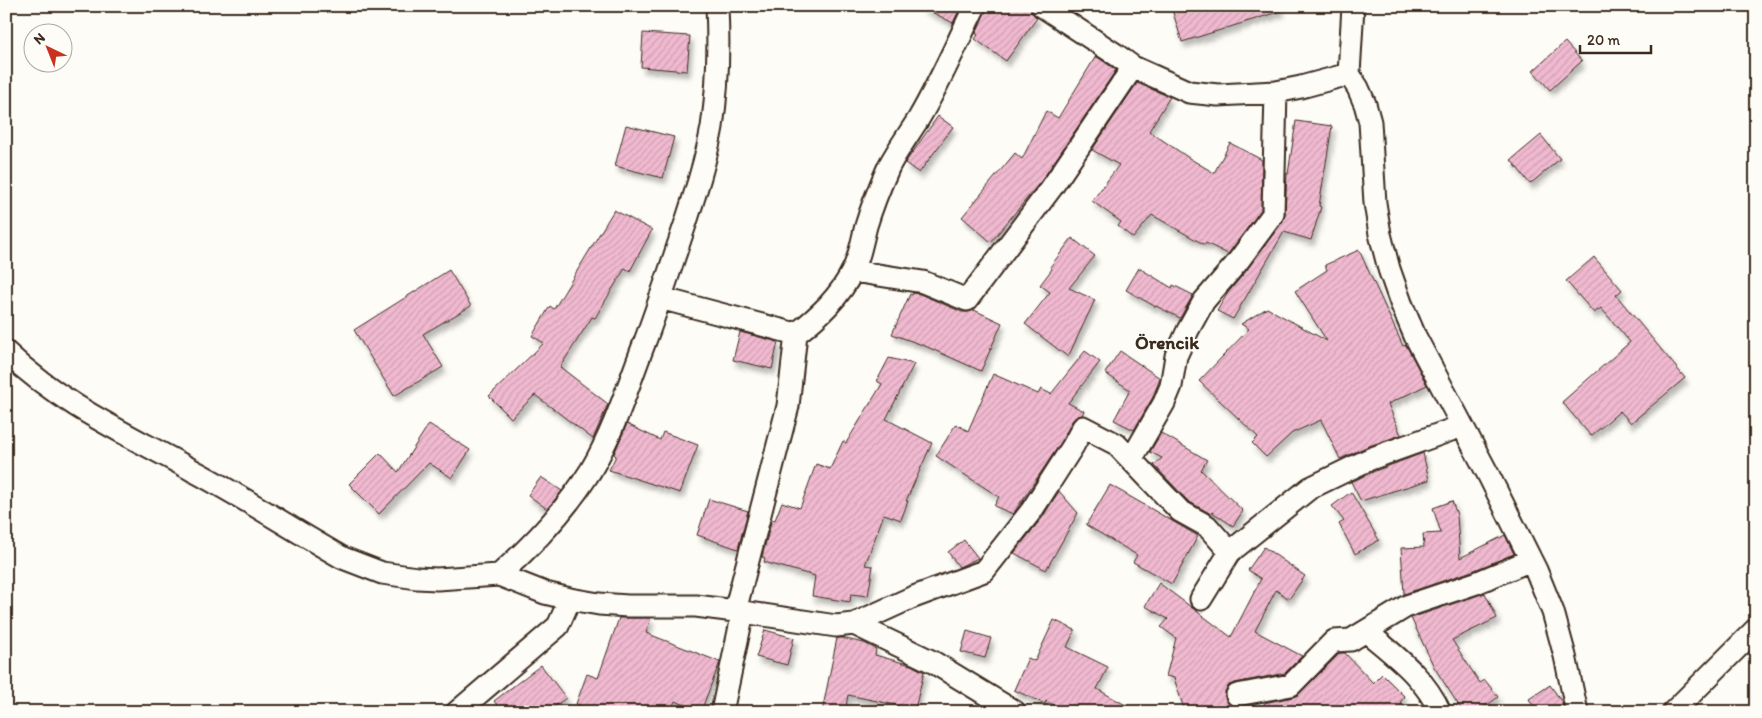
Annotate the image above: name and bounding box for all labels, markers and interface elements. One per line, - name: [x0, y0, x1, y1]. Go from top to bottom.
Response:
- north arrow: [22, 22, 72, 72]
- scale bar: [1580, 22, 1651, 54]
- text: N: [30, 29, 49, 48]
- text: 20 m: [1587, 31, 1621, 49]
- district label: Örencik: [1135, 331, 1199, 354]

